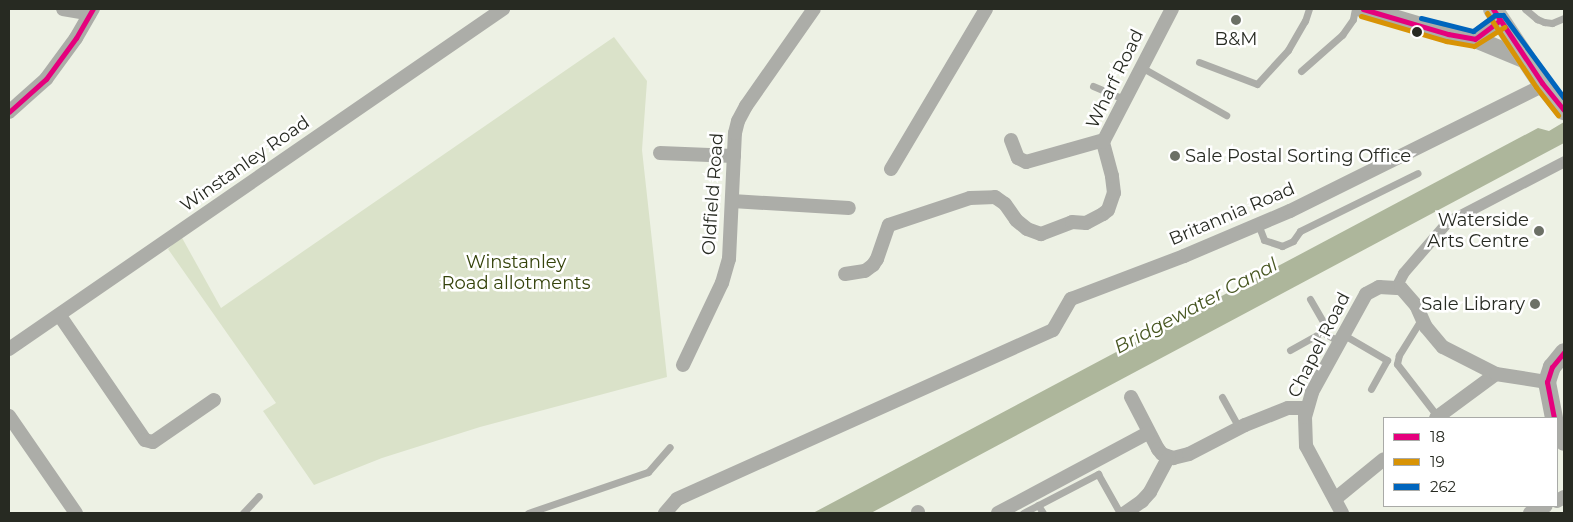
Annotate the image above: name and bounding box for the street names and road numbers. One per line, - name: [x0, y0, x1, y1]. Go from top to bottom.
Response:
- street label: Wharf Road: [1082, 26, 1148, 132]
- street label: Winstanley Road: [176, 111, 314, 217]
- street label: Oldfield Road: [698, 132, 728, 256]
- street label: Britannia Road: [1166, 178, 1298, 250]
- street label: Chapel Road: [1283, 289, 1355, 401]

